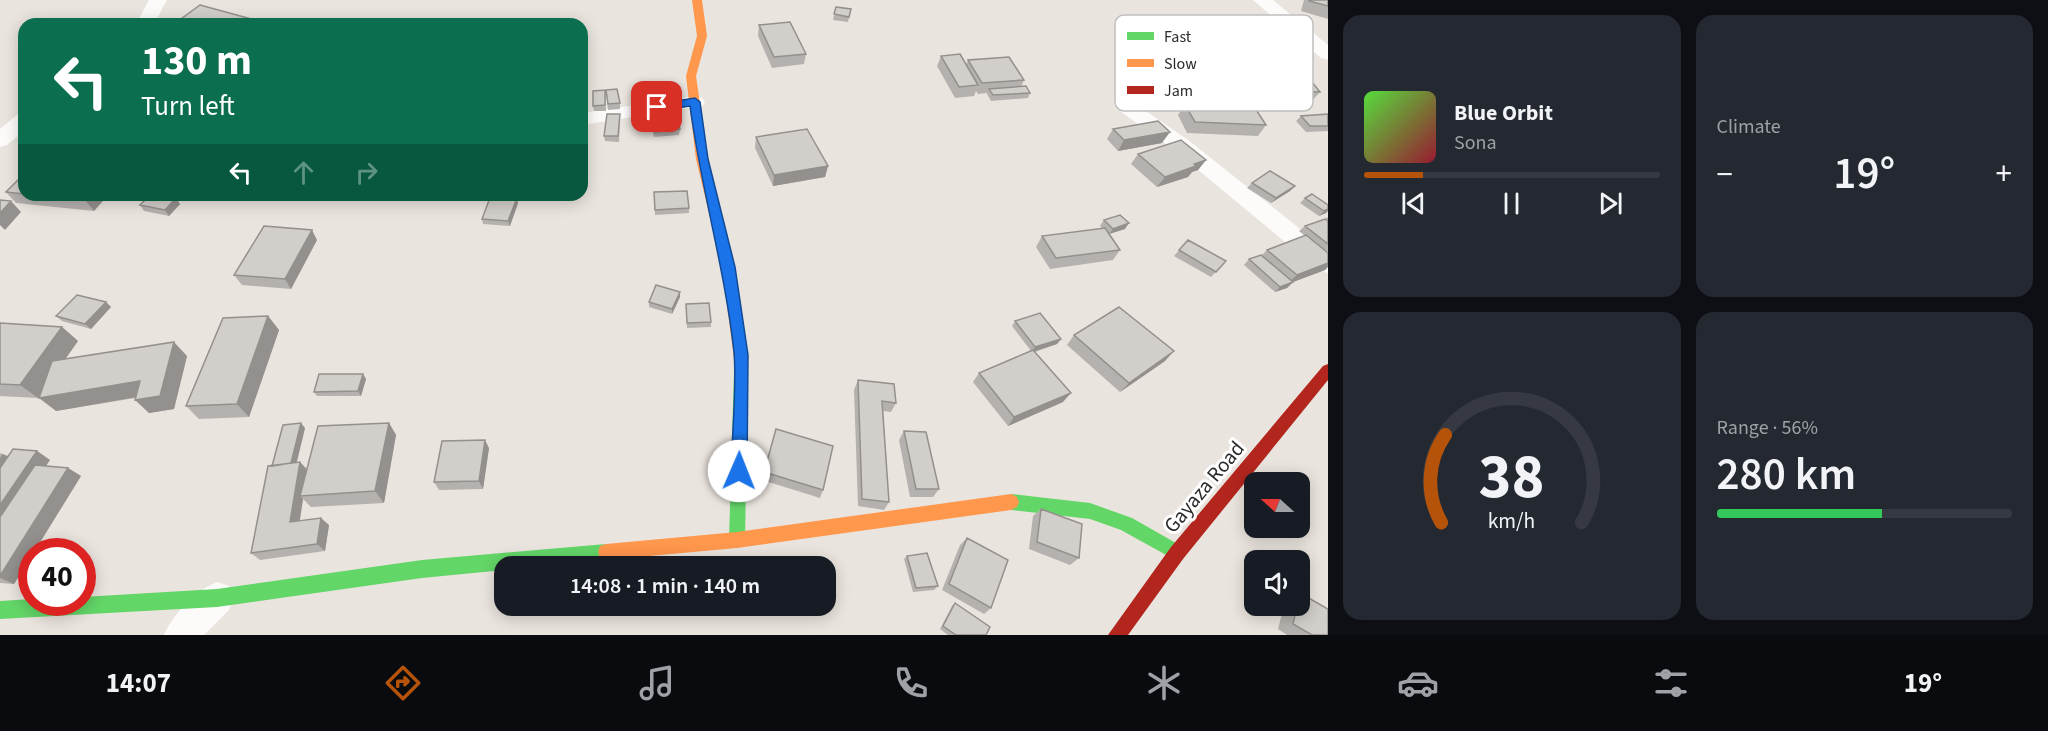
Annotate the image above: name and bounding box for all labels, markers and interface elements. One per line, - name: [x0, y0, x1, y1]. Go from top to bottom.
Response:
- legend: [1115, 15, 1313, 111]
- text: Fast: [1164, 26, 1192, 48]
- text: 130 m: [141, 31, 252, 91]
- icon: left: [42, 42, 120, 120]
- text: Slow: [1164, 53, 1197, 75]
- text: Jam: [1164, 80, 1193, 102]
- pin: [631, 81, 682, 132]
- text: Turn left: [141, 87, 235, 126]
- icon: arrive: [640, 90, 673, 123]
- text: Blue Orbit: [1454, 97, 1553, 129]
- text: Climate: [1717, 113, 1781, 141]
- text: Sona: [1454, 129, 1497, 157]
- text: 19°: [1833, 142, 1895, 206]
- text: −: [1717, 151, 1733, 198]
- text: +: [1996, 151, 2012, 198]
- icon: left: [224, 156, 257, 189]
- icon: ahead: [287, 156, 320, 189]
- icon: right: [350, 156, 383, 189]
- icon: previous: [1397, 187, 1430, 220]
- icon: pause: [1495, 187, 1528, 220]
- icon: next: [1594, 187, 1627, 220]
- text: Range · 56%: [1717, 414, 1818, 442]
- text: 38: [1479, 433, 1545, 522]
- street label: Gayaza Road: [1157, 435, 1251, 539]
- position arrow: [707, 439, 771, 503]
- text: 280 km: [1717, 443, 1856, 507]
- north arrow: [1244, 472, 1310, 538]
- map controls: [1244, 472, 1310, 616]
- text: km/h: [1488, 506, 1536, 537]
- speed limit sign: 40: [18, 538, 96, 616]
- button: sound: [1244, 550, 1310, 616]
- text: 14:08 · 1 min · 140 m: [570, 570, 760, 602]
- icon: directions: [382, 662, 424, 704]
- icon: music: [636, 662, 678, 704]
- icon: phone: [890, 662, 932, 704]
- icon: climate: [1143, 662, 1185, 704]
- icon: car: [1397, 662, 1439, 704]
- icon: filters: [1650, 662, 1692, 704]
- text: 14:07: [106, 664, 171, 703]
- text: 19°: [1904, 664, 1942, 703]

